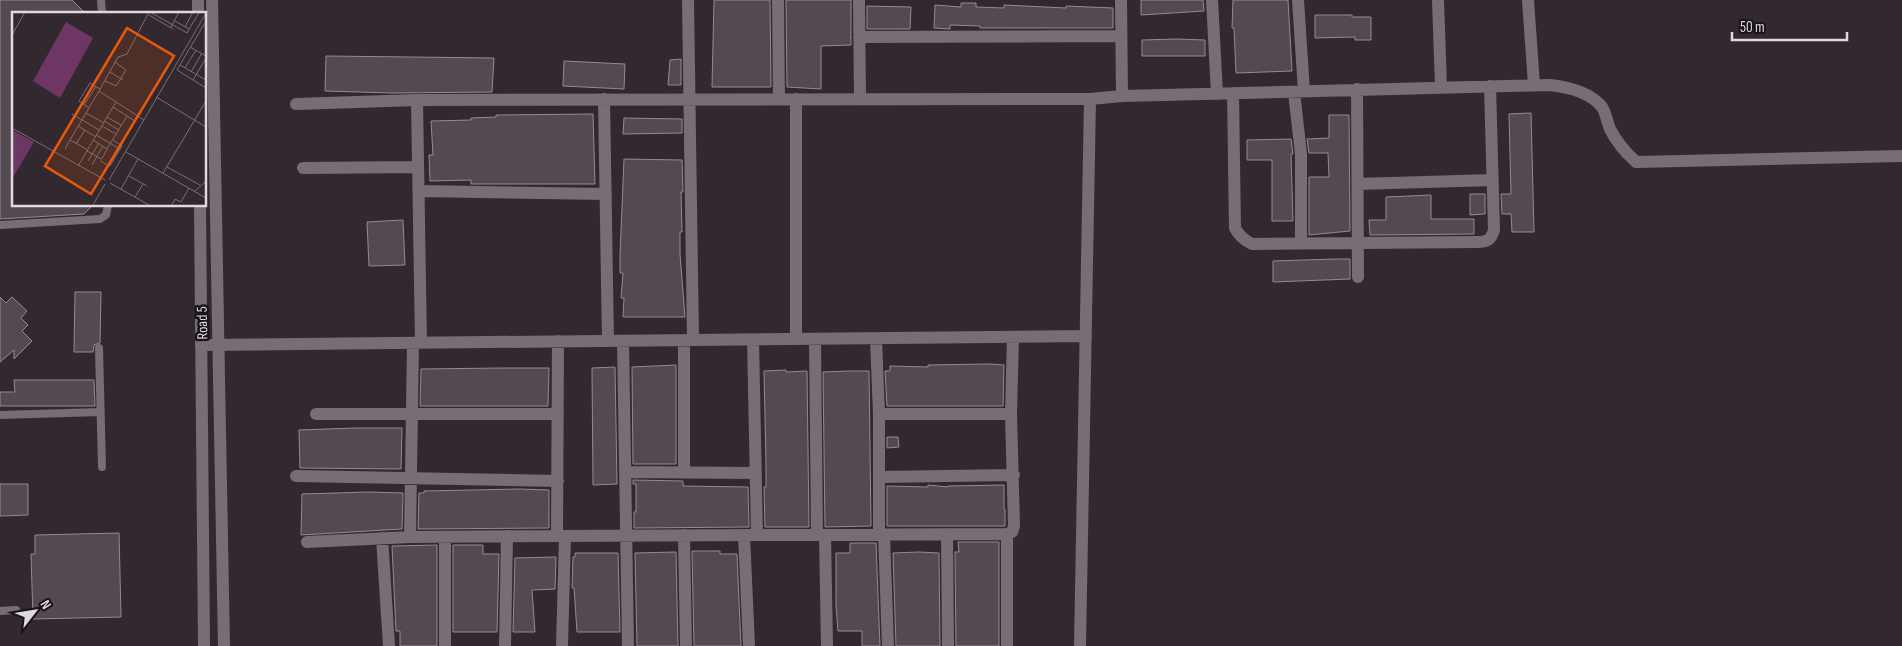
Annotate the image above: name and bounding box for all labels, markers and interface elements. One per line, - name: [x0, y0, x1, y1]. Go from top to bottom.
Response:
- scale bar: [1732, 10, 1847, 42]
- inset map: [12, 12, 206, 206]
- text: 50 m: [1740, 18, 1765, 37]
- street label: Road 5: [193, 306, 212, 340]
- north arrow: [10, 586, 60, 636]
- text: N: [37, 597, 55, 612]

